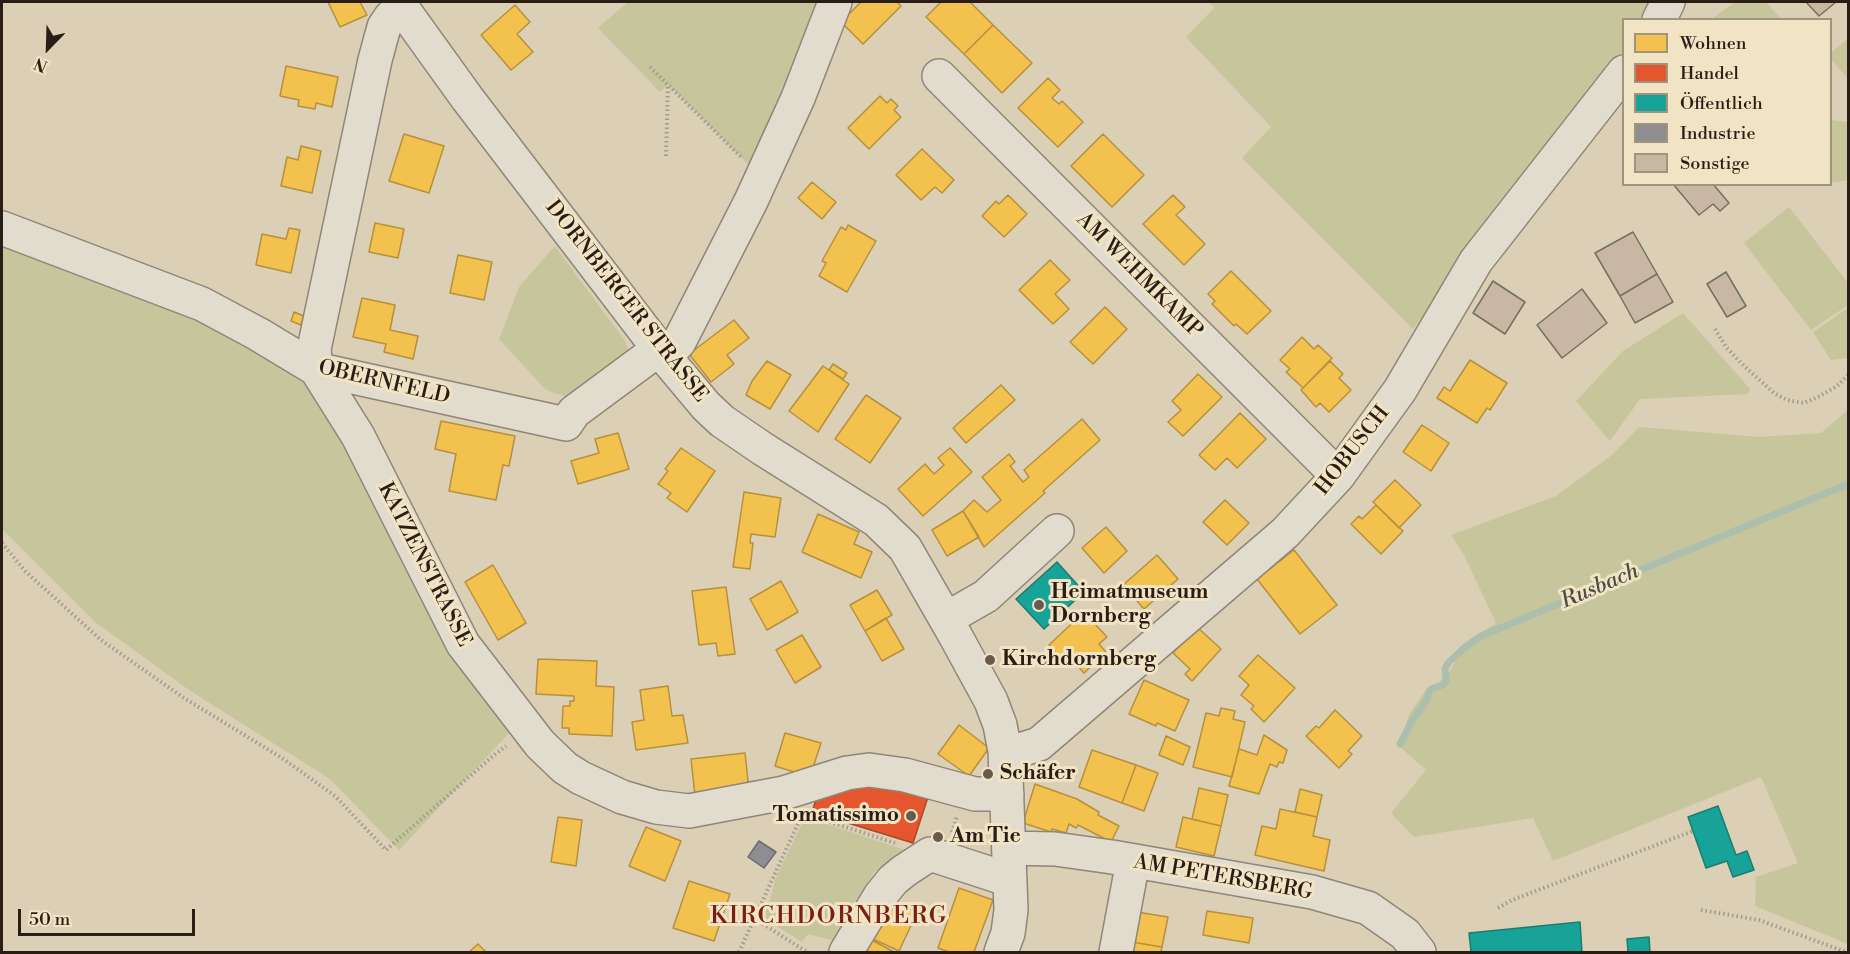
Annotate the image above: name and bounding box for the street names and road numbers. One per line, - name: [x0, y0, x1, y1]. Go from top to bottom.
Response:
- street label: DORNBERGER STRASSE: [539, 196, 713, 408]
- street label: AM WEHMKAMP: [1071, 208, 1207, 344]
- street label: OBERNFELD: [316, 356, 452, 410]
- street label: HOBUSCH: [1310, 401, 1396, 501]
- street label: KATZENSTRASSE: [372, 479, 476, 651]
- street label: AM PETERSBERG: [1132, 850, 1314, 906]

